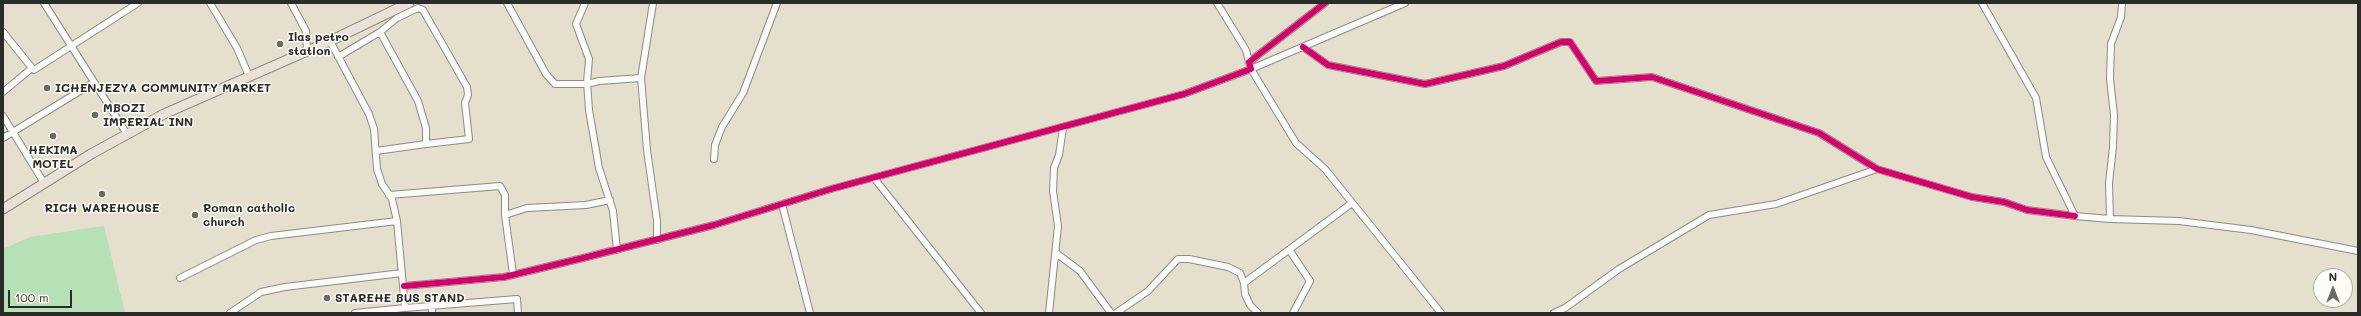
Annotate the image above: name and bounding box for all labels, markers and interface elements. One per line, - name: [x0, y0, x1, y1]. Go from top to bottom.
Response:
- place label: Ilas petro station: [288, 30, 349, 58]
- marker: Ilas petro station: [275, 39, 285, 49]
- place label: ICHENJEZYA COMMUNITY MARKET: [55, 81, 271, 95]
- marker: ICHENJEZYA COMMUNITY MARKET: [42, 83, 52, 93]
- place label: MBOZI IMPERIAL INN: [103, 101, 193, 129]
- marker: MBOZI IMPERIAL INN: [90, 110, 100, 120]
- marker: HEKIMA MOTEL: [48, 131, 58, 141]
- place label: HEKIMA MOTEL: [28, 143, 78, 171]
- marker: RICH WAREHOUSE: [97, 189, 107, 199]
- place label: RICH WAREHOUSE: [45, 201, 159, 215]
- place label: Roman catholic church: [203, 201, 295, 229]
- marker: Roman catholic church: [190, 210, 200, 220]
- north arrow: [2313, 268, 2353, 308]
- text: N: [2329, 269, 2337, 284]
- scale bar: [10, 282, 74, 308]
- text: 100 m: [15, 289, 49, 305]
- place label: STAREHE BUS STAND: [335, 291, 465, 305]
- marker: STAREHE BUS STAND: [322, 293, 332, 303]

